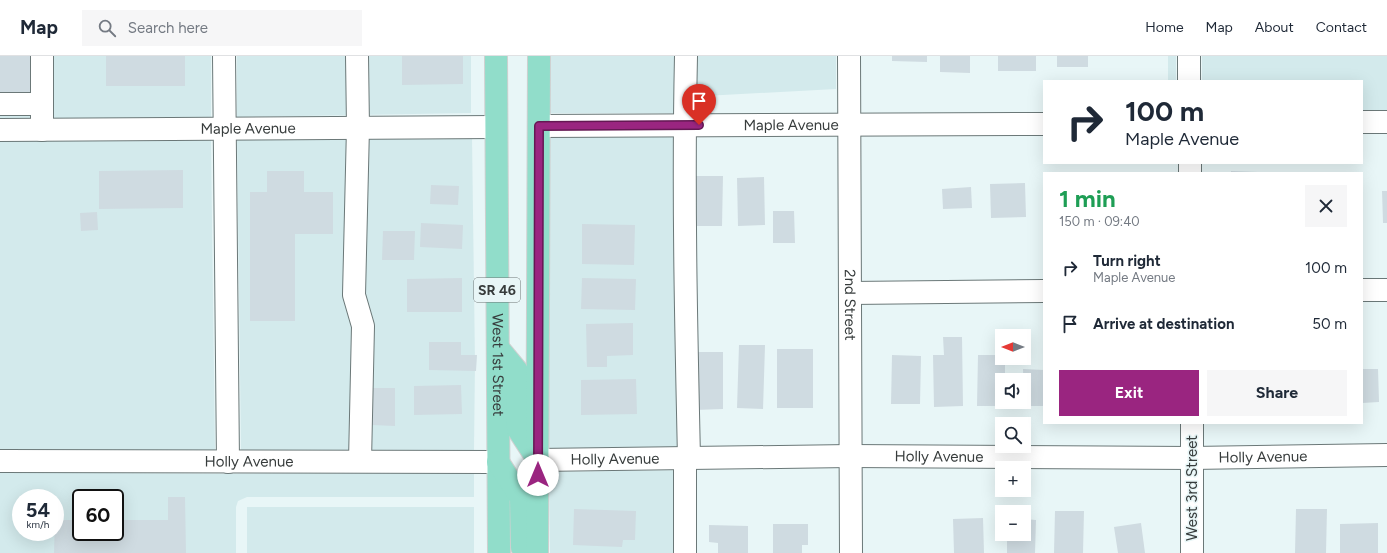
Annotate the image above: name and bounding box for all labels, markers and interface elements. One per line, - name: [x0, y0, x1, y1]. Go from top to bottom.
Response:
- search box: [82, 10, 362, 46]
- text: Map: [20, 16, 58, 39]
- icon: search: [96, 17, 118, 39]
- text: Search here: [128, 19, 208, 37]
- text: Home: [1145, 19, 1184, 36]
- text: Map: [1206, 19, 1233, 36]
- text: About: [1255, 19, 1294, 36]
- text: Contact: [1316, 19, 1367, 36]
- pin: [682, 84, 716, 125]
- icon: arrive: [688, 90, 710, 112]
- text: 100 m: [1125, 94, 1204, 128]
- icon: right: [1059, 96, 1111, 148]
- street label: Maple Avenue: [743, 116, 839, 134]
- street label: Maple Avenue: [200, 119, 296, 138]
- text: Maple Avenue: [1125, 128, 1239, 150]
- text: 1 min: [1059, 184, 1116, 213]
- button: close: [1305, 185, 1347, 227]
- text: 150 m · 09:40: [1059, 214, 1140, 229]
- text: Turn right: [1093, 252, 1161, 270]
- icon: right: [1059, 257, 1081, 279]
- text: 100 m: [1305, 259, 1347, 277]
- street label: 2nd Street: [841, 269, 859, 341]
- text: Maple Avenue: [1093, 270, 1175, 285]
- road number: SR 46: [474, 278, 520, 302]
- street label: West 1st Street: [489, 313, 507, 417]
- icon: arrive: [1059, 313, 1081, 335]
- text: Arrive at destination: [1093, 315, 1234, 333]
- text: 50 m: [1312, 315, 1347, 333]
- north arrow: [995, 329, 1031, 365]
- map controls: [995, 329, 1031, 541]
- button: Exit: [1059, 370, 1199, 416]
- button: Share: [1207, 370, 1347, 416]
- button: sound: [995, 373, 1031, 409]
- button: search: [995, 417, 1031, 453]
- street label: West 3rd Street: [1183, 435, 1201, 541]
- street label: Holly Avenue: [894, 447, 984, 466]
- street label: Holly Avenue: [1218, 447, 1308, 467]
- street label: Holly Avenue: [570, 449, 660, 469]
- street label: Holly Avenue: [204, 452, 294, 471]
- position arrow: [517, 454, 559, 496]
- button: +: [995, 461, 1031, 497]
- speed limit sign: 60: [72, 489, 124, 541]
- text: 54: [26, 498, 50, 522]
- button: −: [995, 505, 1031, 541]
- text: km/h: [27, 518, 49, 531]

